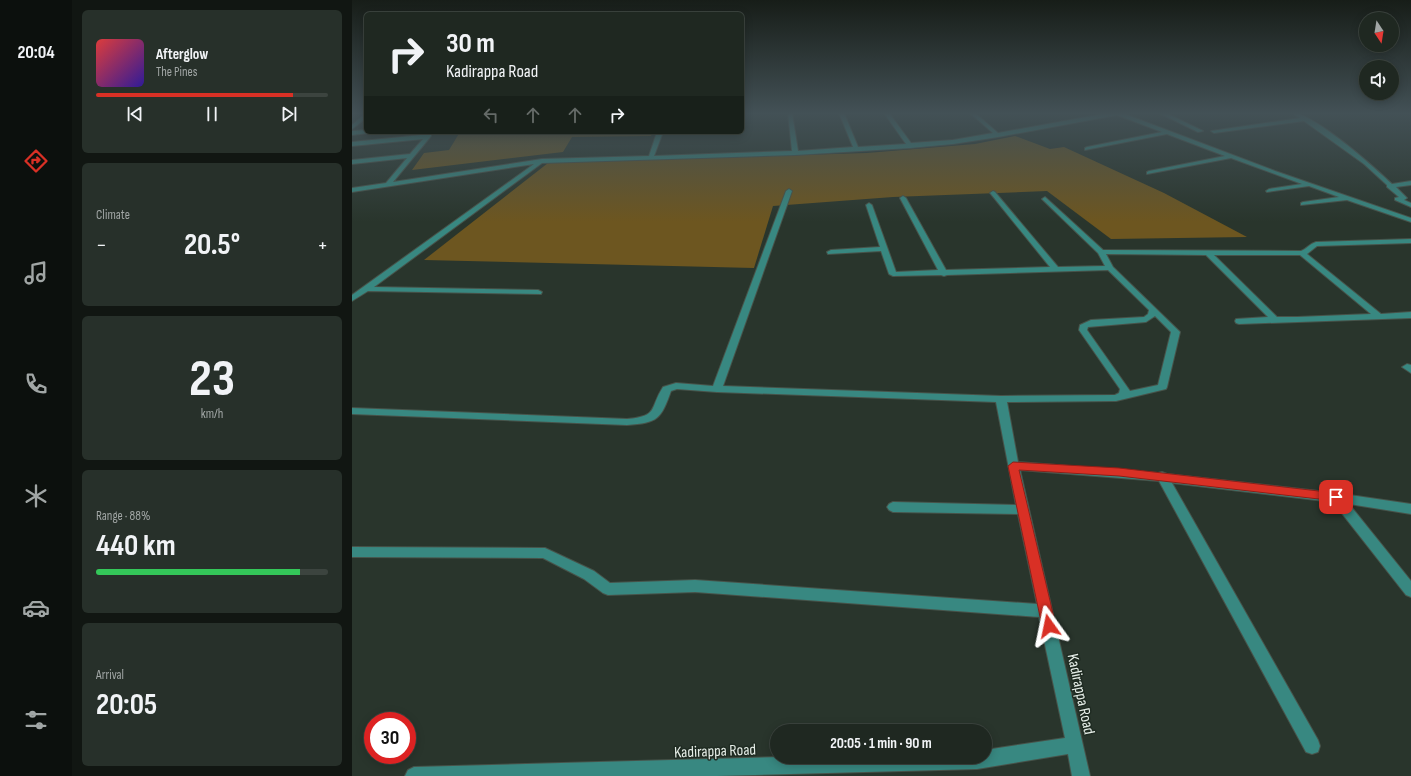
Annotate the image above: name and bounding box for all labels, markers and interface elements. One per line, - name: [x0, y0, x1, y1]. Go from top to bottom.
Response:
- north arrow: [1359, 12, 1399, 52]
- map controls: [1359, 12, 1399, 100]
- text: 30 m: [446, 27, 495, 60]
- icon: right: [380, 28, 432, 80]
- text: 20:04: [17, 42, 55, 63]
- text: Afterglow: [156, 45, 208, 64]
- button: sound: [1359, 60, 1399, 100]
- text: Kadirappa Road: [446, 61, 538, 82]
- text: The Pines: [156, 64, 197, 80]
- icon: previous: [124, 103, 146, 125]
- icon: pause: [201, 103, 223, 125]
- icon: next: [278, 103, 300, 125]
- icon: left: [480, 104, 502, 126]
- icon: ahead: [522, 104, 544, 126]
- icon: ahead: [564, 104, 586, 126]
- icon: right: [606, 104, 628, 126]
- icon: directions: [22, 147, 50, 175]
- text: Climate: [96, 207, 130, 223]
- text: 20.5°: [184, 227, 240, 263]
- text: −: [96, 232, 107, 259]
- text: +: [317, 232, 328, 259]
- icon: music: [22, 259, 50, 287]
- text: 23: [189, 348, 235, 411]
- icon: phone: [22, 370, 50, 398]
- text: km/h: [201, 406, 223, 422]
- pin: [1319, 480, 1353, 514]
- icon: climate: [22, 482, 50, 510]
- icon: arrive: [1325, 486, 1347, 508]
- text: Range · 88%: [96, 508, 150, 524]
- text: 440 km: [96, 528, 176, 564]
- icon: car: [22, 594, 50, 622]
- position arrow: [1028, 605, 1070, 647]
- street label: Kadirappa Road: [1063, 652, 1098, 736]
- text: Arrival: [96, 667, 124, 683]
- text: 20:05: [96, 687, 157, 723]
- icon: filters: [22, 706, 50, 734]
- speed limit sign: 30: [364, 712, 416, 764]
- text: 20:05 · 1 min · 90 m: [830, 734, 932, 753]
- street label: Kadirappa Road: [674, 741, 756, 762]

